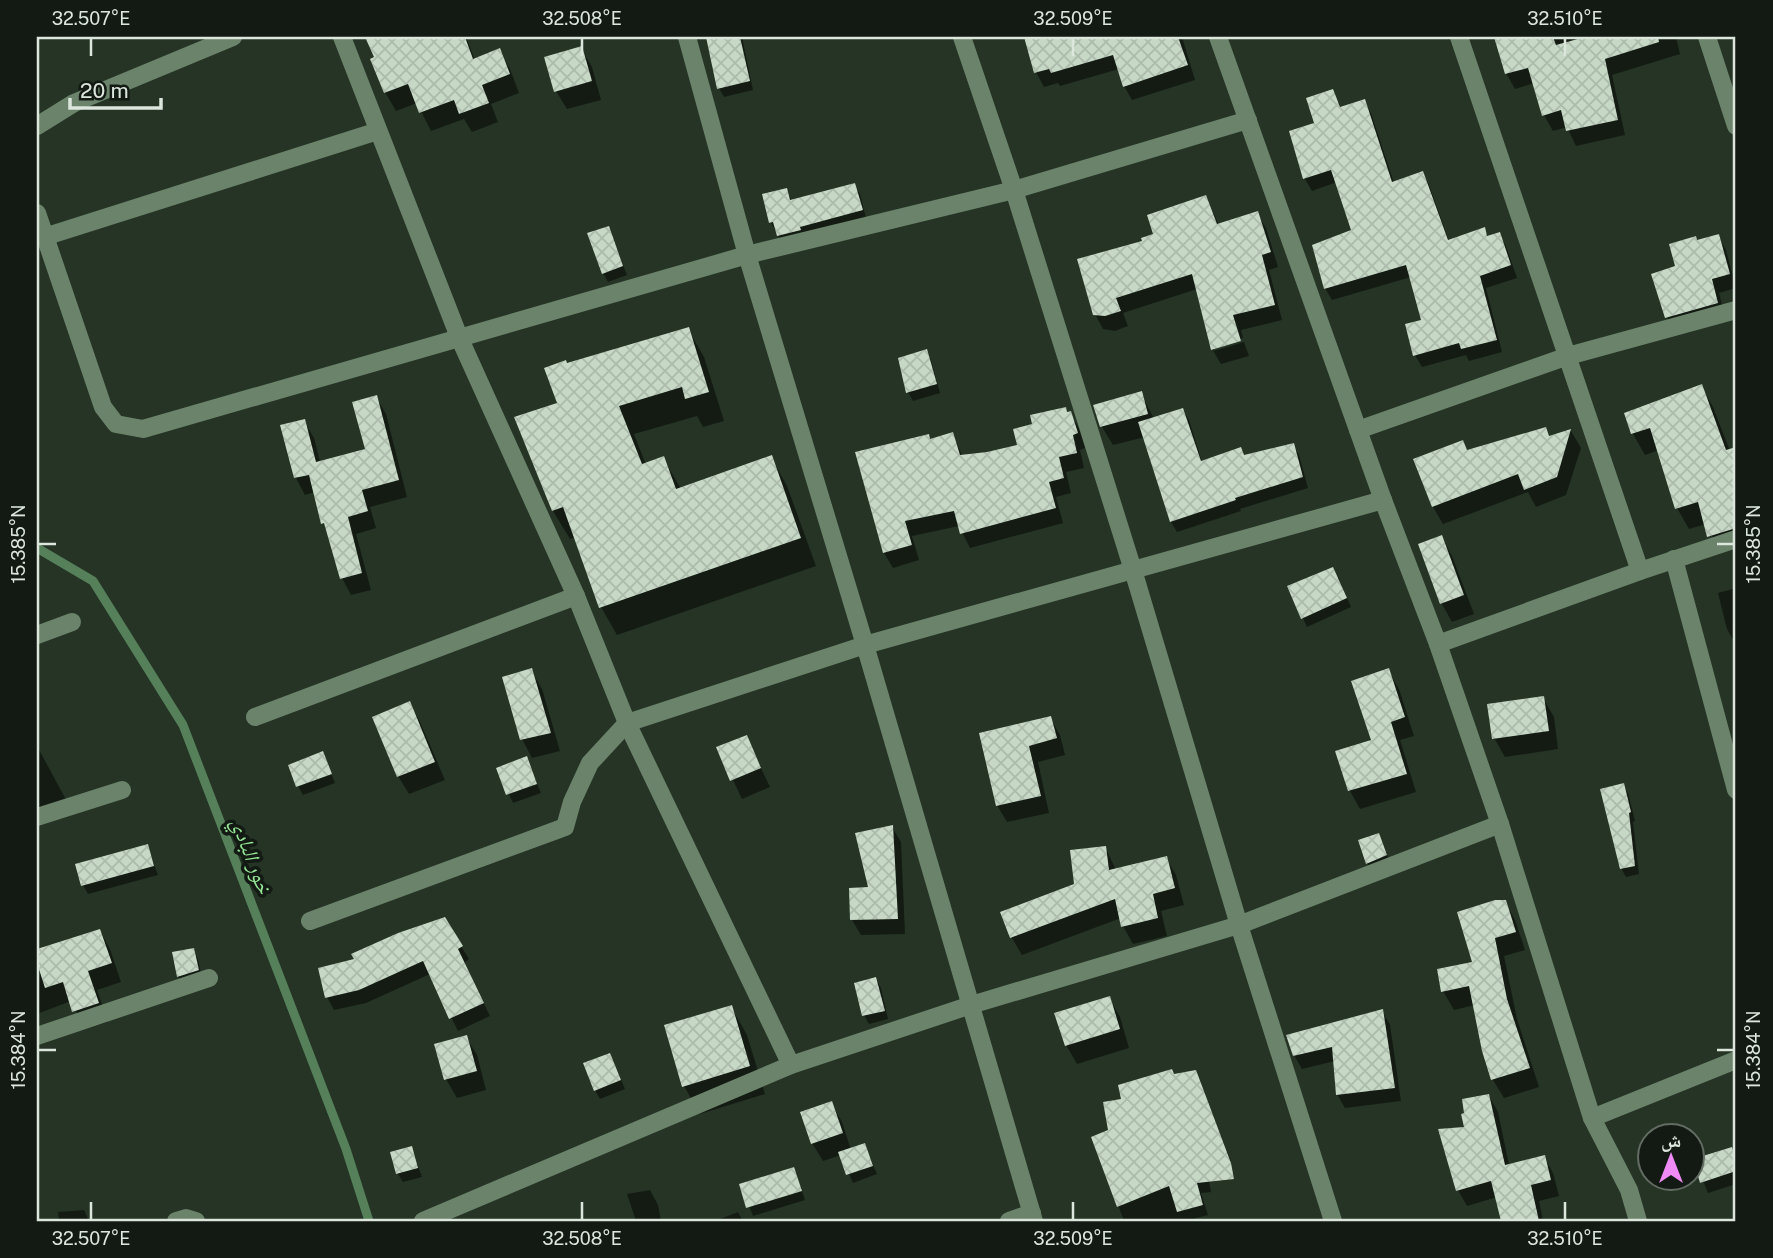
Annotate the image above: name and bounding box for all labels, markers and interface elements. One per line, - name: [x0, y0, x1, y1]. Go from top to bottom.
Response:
- text: 32.507°E: [52, 8, 130, 29]
- text: 32.508°E: [542, 8, 622, 29]
- text: 32.509°E: [1033, 8, 1113, 29]
- text: 32.510°E: [1527, 8, 1603, 29]
- scale bar: [70, 66, 161, 110]
- text: 20 m: [80, 78, 129, 103]
- text: 15.385°N: [8, 504, 29, 584]
- text: 15.385°N: [1743, 504, 1764, 584]
- water label: خور البادي: [222, 815, 278, 899]
- text: 15.384°N: [8, 1011, 29, 1089]
- text: 15.384°N: [1743, 1011, 1764, 1089]
- north arrow: [1636, 1122, 1706, 1192]
- text: ش: [1661, 1129, 1681, 1152]
- text: 32.507°E: [52, 1228, 130, 1249]
- text: 32.508°E: [542, 1228, 622, 1249]
- text: 32.509°E: [1033, 1228, 1113, 1249]
- text: 32.510°E: [1527, 1228, 1603, 1249]

